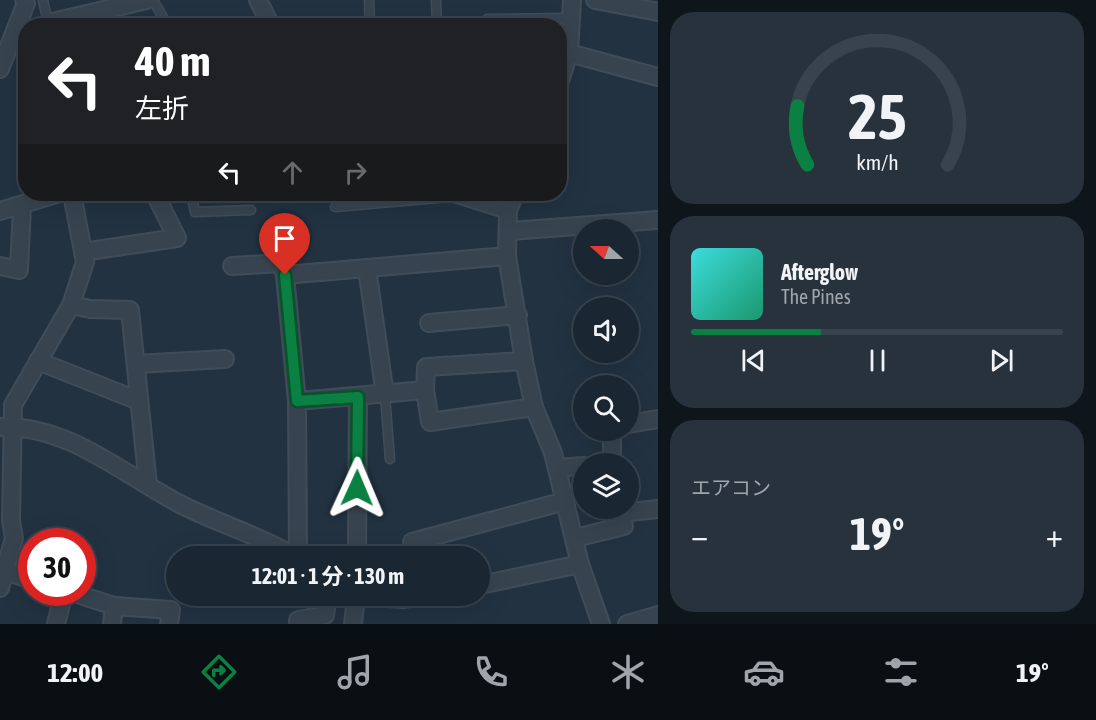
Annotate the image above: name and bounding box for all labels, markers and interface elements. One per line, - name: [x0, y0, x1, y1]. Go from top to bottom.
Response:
- text: 40 m: [135, 37, 210, 85]
- icon: left: [36, 42, 114, 120]
- text: 25: [848, 81, 906, 152]
- text: 左折: [135, 93, 189, 124]
- text: km/h: [856, 150, 898, 175]
- icon: left: [213, 156, 246, 189]
- icon: ahead: [276, 156, 309, 189]
- icon: right: [339, 156, 372, 189]
- pin: [259, 213, 310, 275]
- north arrow: [573, 219, 639, 285]
- map controls: [573, 219, 639, 519]
- icon: arrive: [268, 222, 301, 255]
- text: Afterglow: [781, 259, 858, 285]
- text: The Pines: [781, 285, 851, 308]
- button: sound: [573, 297, 639, 363]
- icon: previous: [737, 344, 770, 377]
- icon: pause: [861, 344, 894, 377]
- icon: next: [985, 344, 1018, 377]
- button: search: [573, 375, 639, 441]
- button: layers: [573, 453, 639, 519]
- position arrow: [325, 456, 389, 520]
- text: エアコン: [691, 476, 771, 499]
- text: 19°: [850, 508, 904, 560]
- text: −: [691, 516, 708, 554]
- text: +: [1046, 516, 1063, 554]
- speed limit sign: 30: [18, 528, 96, 606]
- text: 12:01 · 1 分 · 130 m: [252, 563, 404, 589]
- icon: directions: [198, 651, 240, 693]
- icon: music: [334, 651, 376, 693]
- icon: phone: [470, 651, 512, 693]
- icon: climate: [607, 651, 649, 693]
- icon: car: [743, 651, 785, 693]
- icon: filters: [880, 651, 922, 693]
- text: 12:00: [47, 657, 103, 688]
- text: 19°: [1016, 657, 1049, 688]

